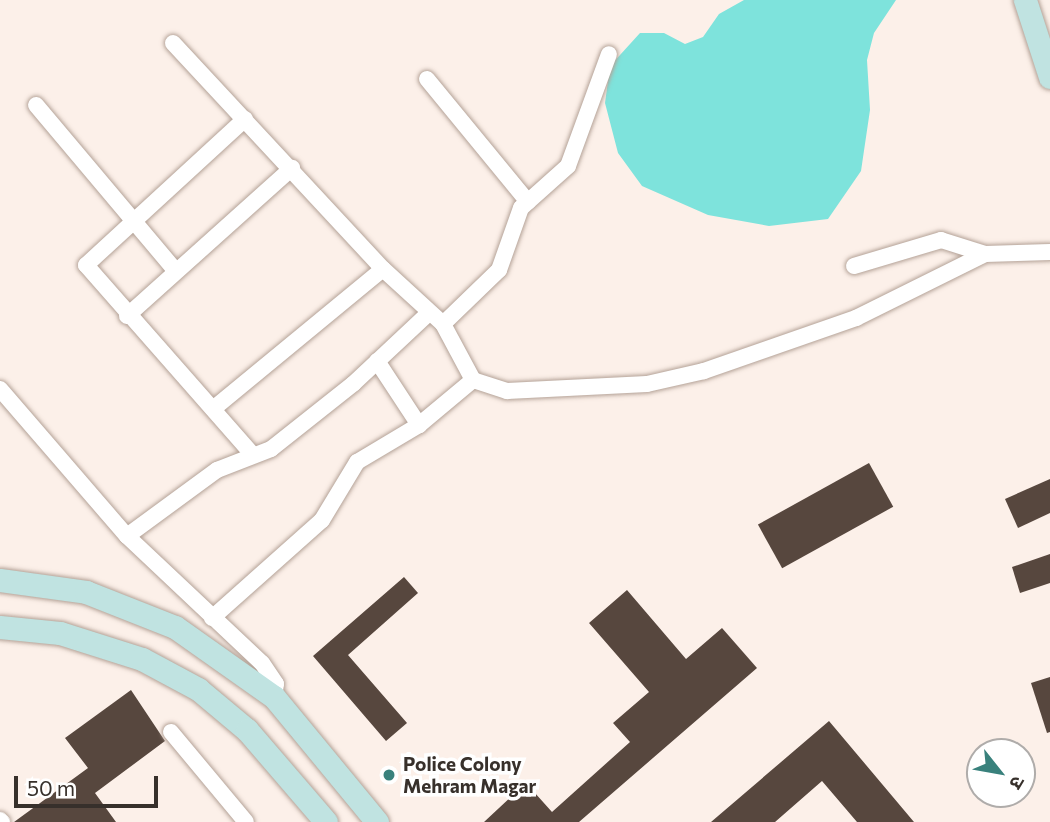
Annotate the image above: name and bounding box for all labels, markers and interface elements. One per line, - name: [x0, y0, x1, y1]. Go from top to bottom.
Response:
- north arrow: [966, 738, 1036, 808]
- place label: Police Colony Mehram Magar: [403, 753, 536, 797]
- scale bar: [18, 762, 161, 806]
- marker: Police Colony Mehram Magar: [381, 767, 397, 783]
- text: उ: [1005, 772, 1030, 794]
- text: 50 m: [27, 775, 75, 800]

